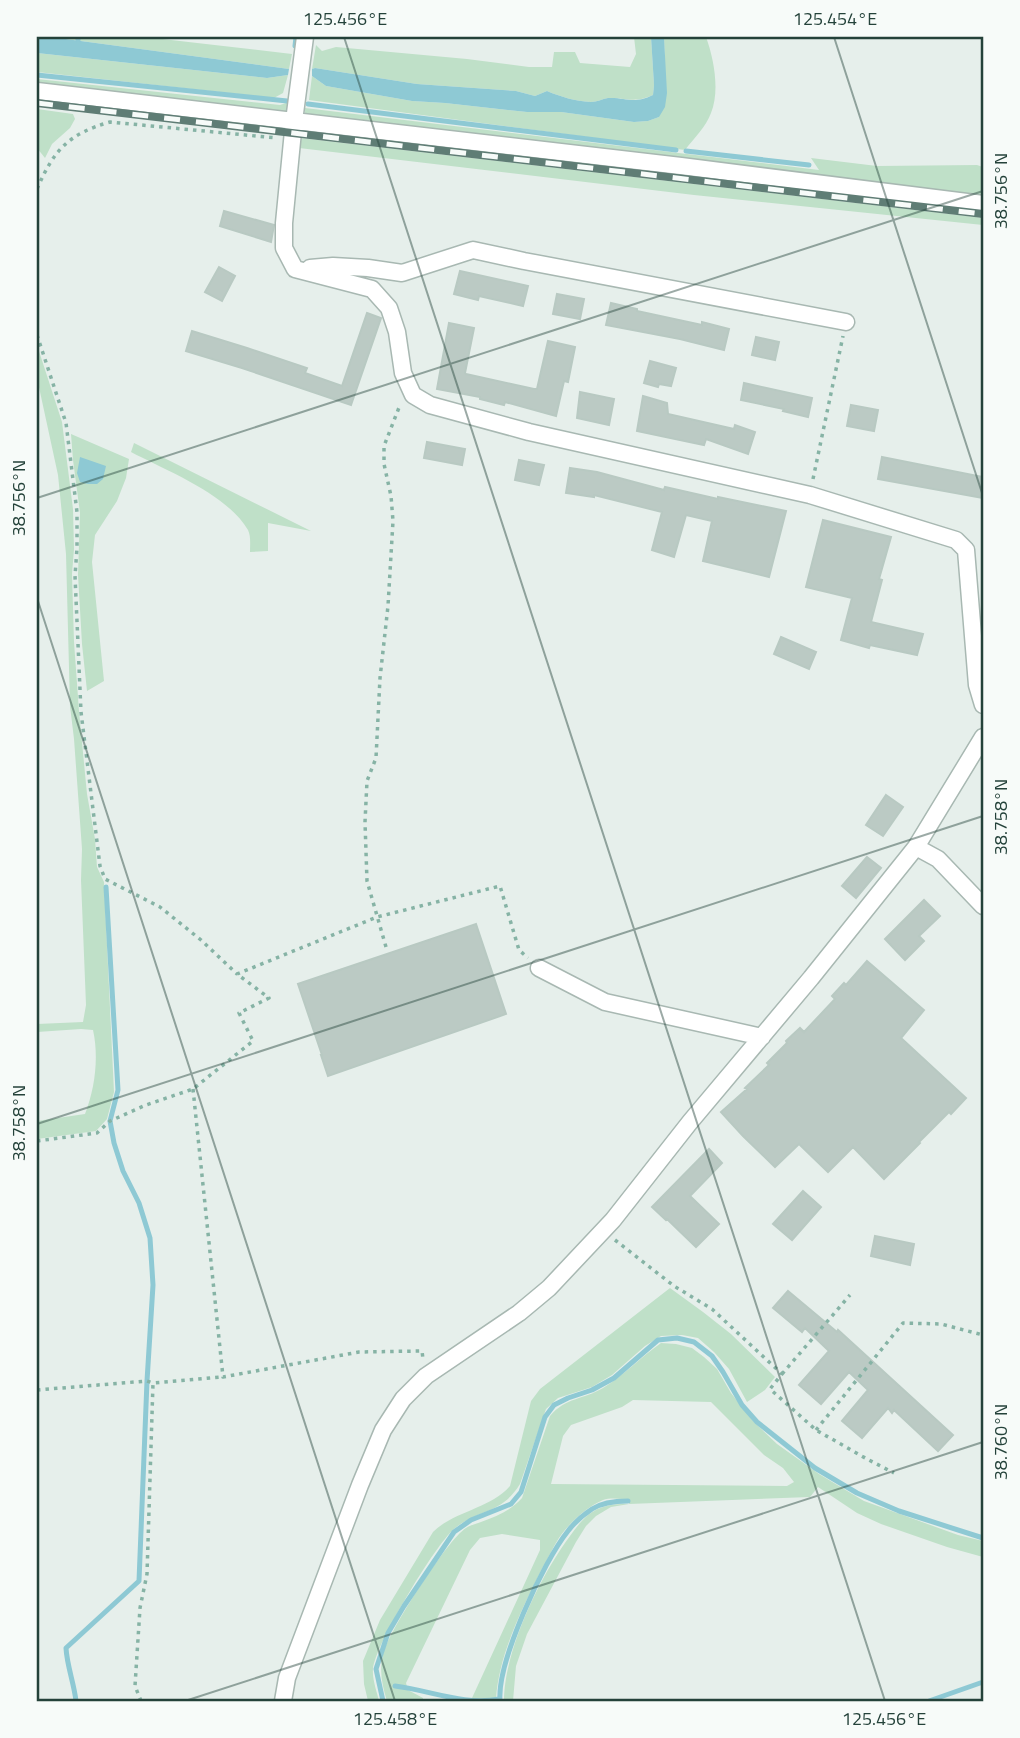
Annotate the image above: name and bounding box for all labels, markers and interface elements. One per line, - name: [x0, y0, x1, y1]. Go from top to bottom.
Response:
- text: 125.456°E: [303, 5, 387, 32]
- text: 125.454°E: [793, 5, 877, 32]
- text: 38.756°N: [987, 153, 1014, 229]
- text: 38.756°N: [5, 460, 32, 536]
- text: 38.758°N: [987, 779, 1014, 855]
- text: 38.758°N: [5, 1085, 32, 1161]
- text: 38.760°N: [987, 1404, 1014, 1480]
- text: 125.458°E: [353, 1705, 437, 1732]
- text: 125.456°E: [842, 1705, 926, 1732]

